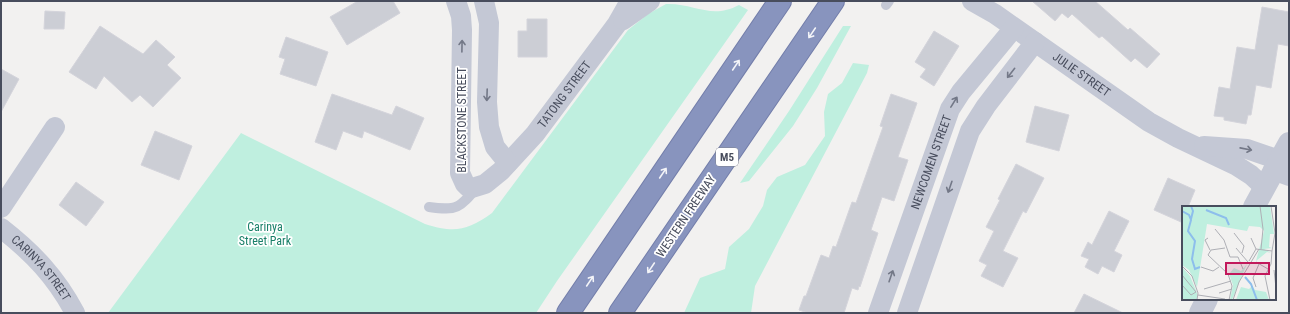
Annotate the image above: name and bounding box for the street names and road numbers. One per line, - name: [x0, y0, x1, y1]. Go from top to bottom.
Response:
- street label: JULIE STREET: [1050, 50, 1113, 100]
- street label: TATONG STREET: [535, 58, 594, 131]
- street label: BLACKSTONE STREET: [455, 67, 469, 173]
- street label: NEWCOMEN STREET: [908, 113, 954, 211]
- road number: M5: [716, 148, 738, 166]
- street label: WESTERN FREEWAY: [653, 172, 719, 260]
- street label: CARINYA STREET: [9, 232, 73, 304]

